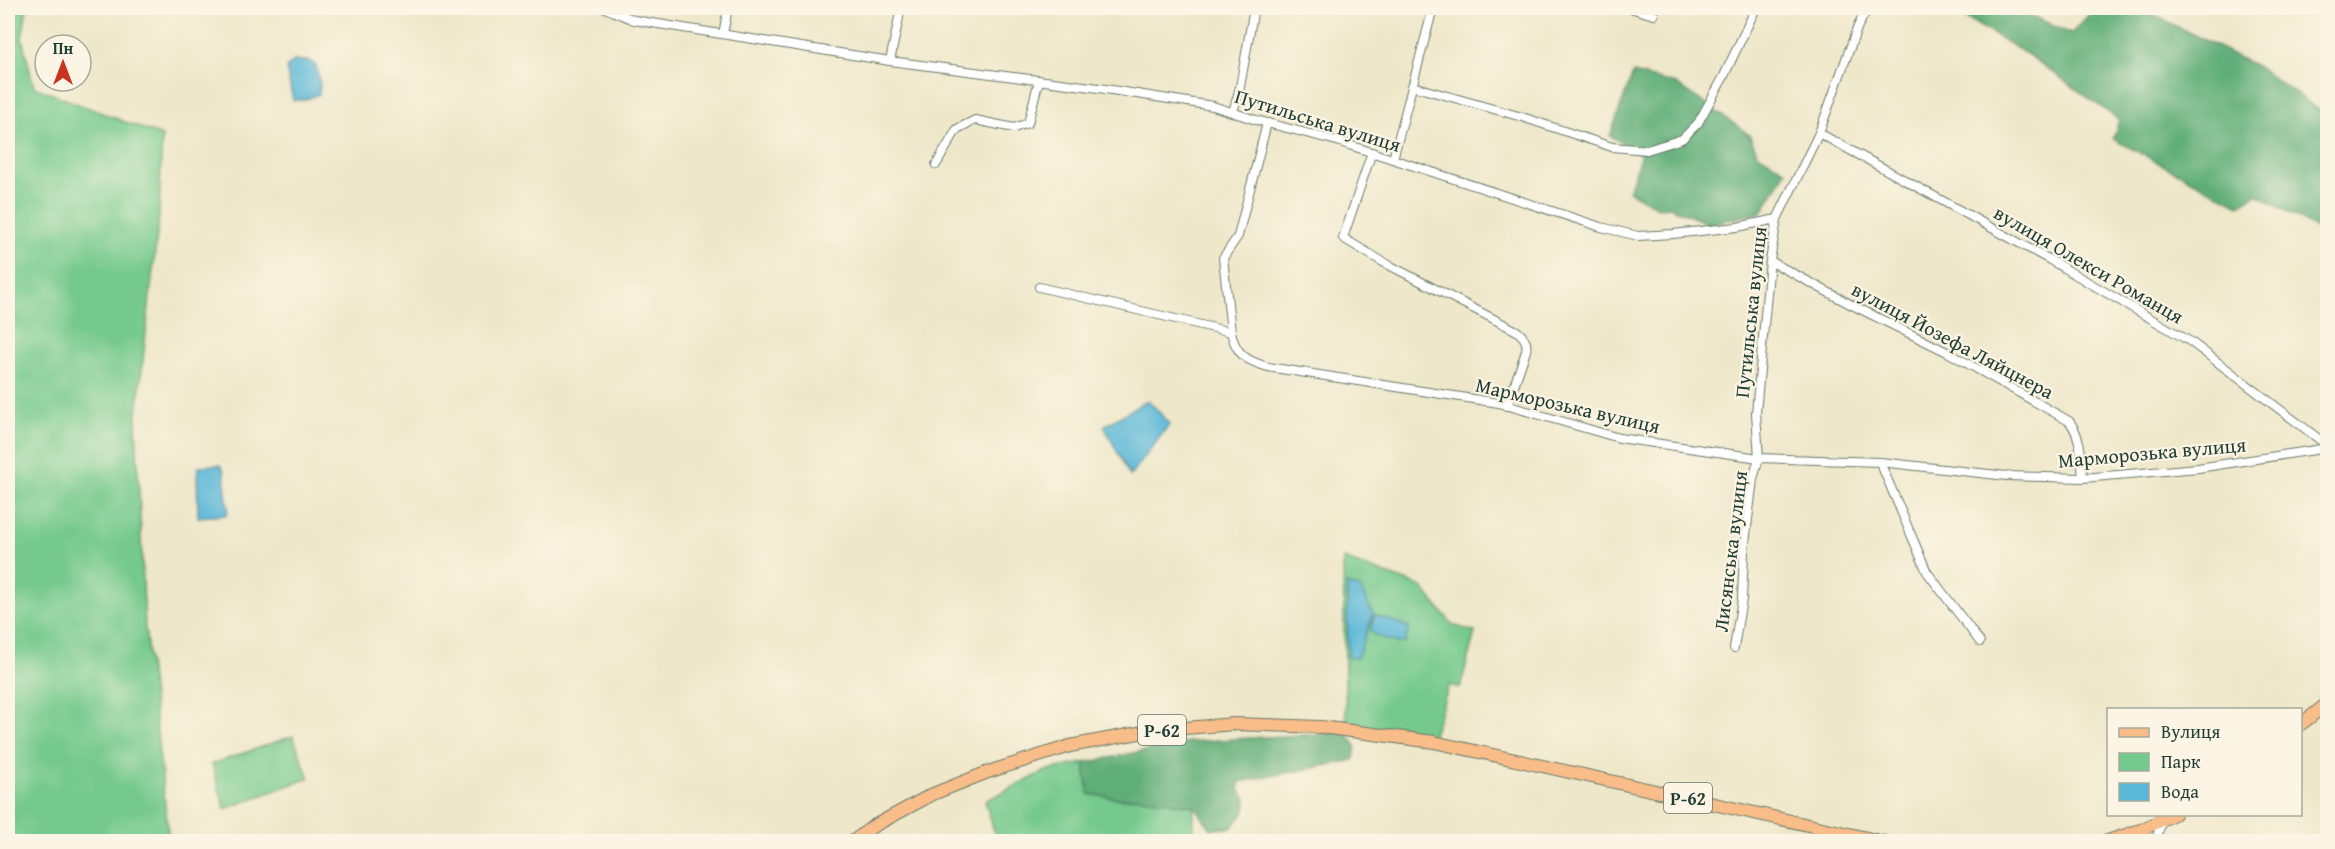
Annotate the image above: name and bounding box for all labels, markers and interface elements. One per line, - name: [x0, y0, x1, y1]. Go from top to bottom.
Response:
- north arrow: [33, 33, 93, 93]
- text: Пн: [53, 36, 73, 60]
- street label: Путильська вулиця: [1231, 81, 1405, 159]
- street label: вулиця Олекси Романця: [1989, 198, 2189, 330]
- street label: Путильська вулиця: [1727, 225, 1773, 399]
- street label: вулиця Йозефа Ляйцнера: [1847, 274, 2060, 406]
- street label: Марморозька вулиця: [1473, 370, 1663, 440]
- street label: Марморозька вулиця: [2057, 429, 2247, 475]
- street label: Лисянська вулиця: [1706, 469, 1754, 633]
- legend: [2107, 708, 2302, 816]
- road number: Р-62: [1138, 715, 1186, 745]
- text: Вулиця: [2161, 718, 2220, 745]
- text: Парк: [2161, 748, 2201, 775]
- text: Вода: [2161, 778, 2199, 805]
- road number: Р-62: [1664, 783, 1712, 813]

